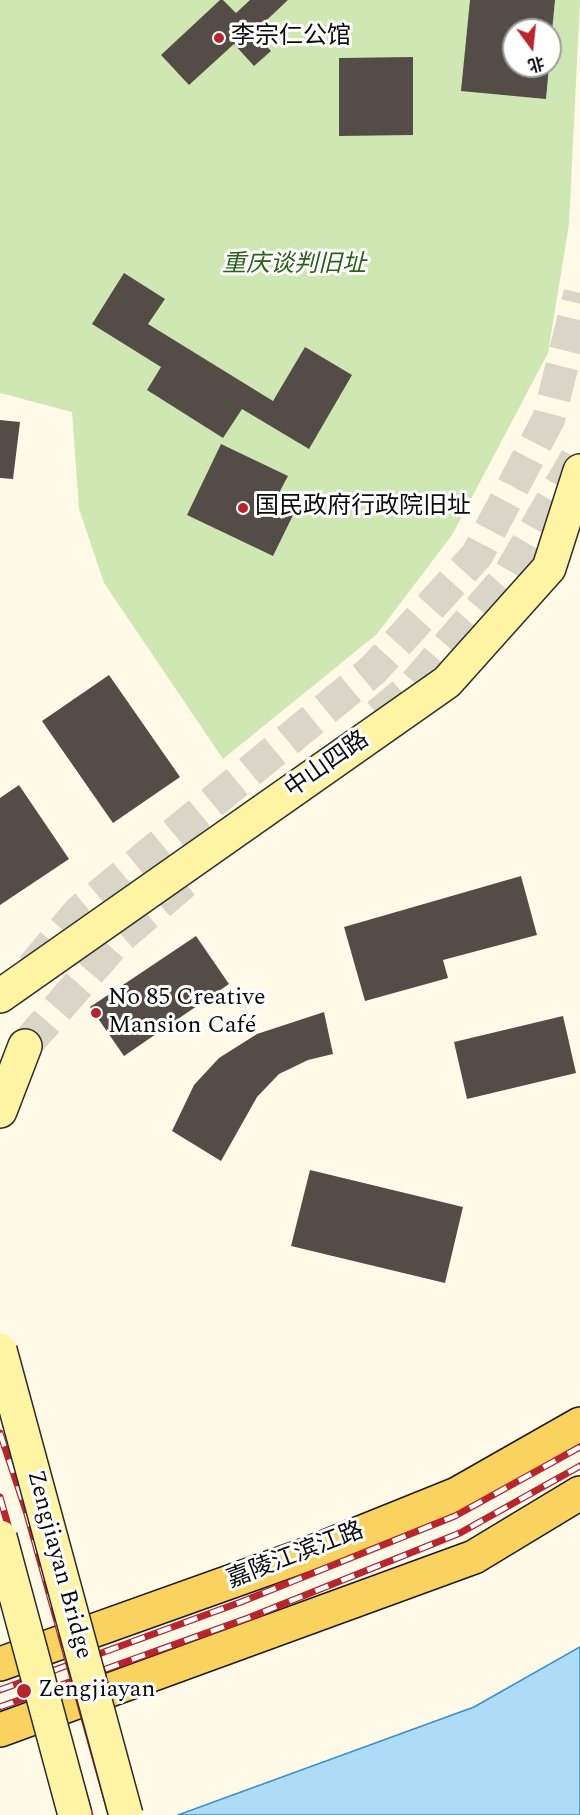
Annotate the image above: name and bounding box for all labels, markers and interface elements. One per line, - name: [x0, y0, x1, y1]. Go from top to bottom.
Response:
- north arrow: [502, 18, 562, 78]
- place label: 李宗仁公馆: [231, 24, 351, 52]
- marker: 李宗仁公馆: [212, 31, 226, 45]
- text: 北: [525, 50, 547, 77]
- park label: 重庆谈判旧址: [222, 252, 366, 280]
- place label: 国民政府行政院旧址: [255, 494, 471, 522]
- marker: 国民政府行政院旧址: [236, 501, 250, 515]
- street label: 中山四路: [280, 727, 376, 805]
- place label: No 85 Creative Mansion Café: [108, 985, 266, 1041]
- marker: No 85 Creative Mansion Café: [89, 1006, 103, 1020]
- street label: Zengjiayan Bridge: [19, 1467, 97, 1663]
- street label: 嘉陵江滨江路: [224, 1518, 368, 1596]
- place label: Zengjiayan: [38, 1677, 155, 1705]
- marker: Zengjiayan: [15, 1682, 33, 1700]

